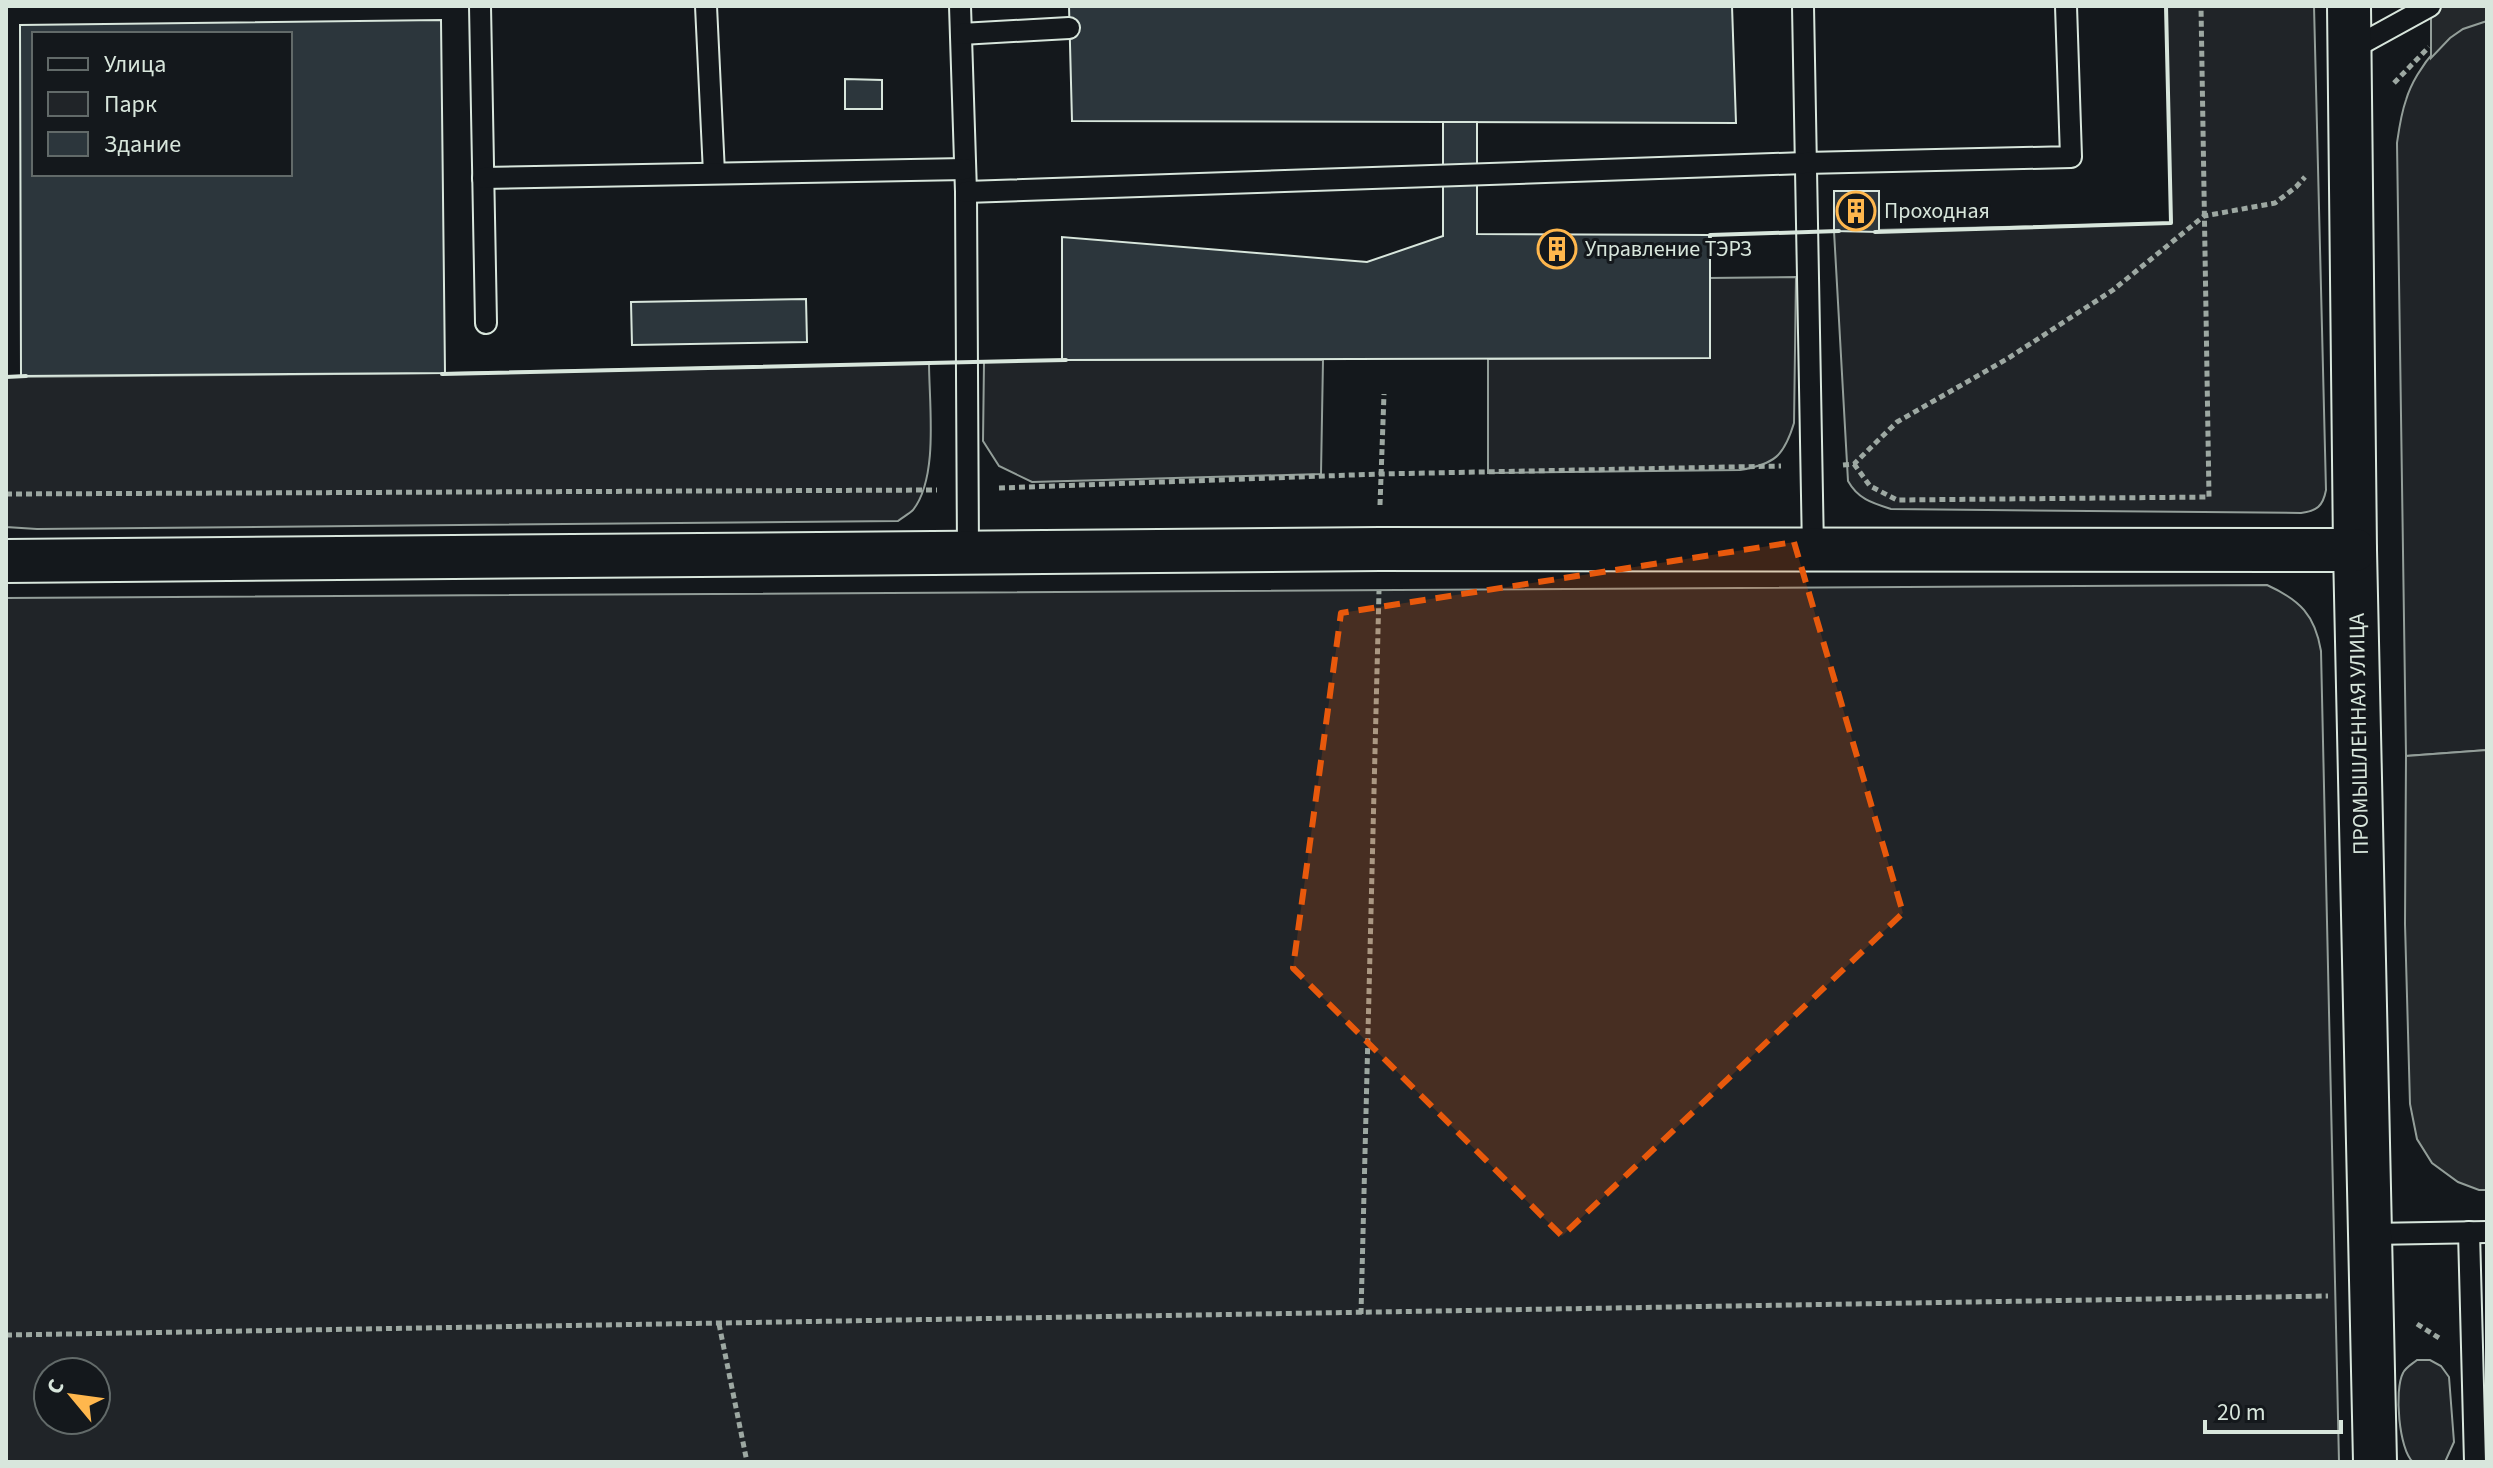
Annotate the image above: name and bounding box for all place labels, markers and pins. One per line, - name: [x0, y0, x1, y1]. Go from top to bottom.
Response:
- building icon: Проходная: [1835, 190, 1877, 232]
- place label: Проходная: [1884, 195, 1990, 227]
- building icon: Управление ТЭРЗ: [1536, 228, 1578, 270]
- place label: Управление ТЭРЗ: [1585, 233, 1752, 265]

